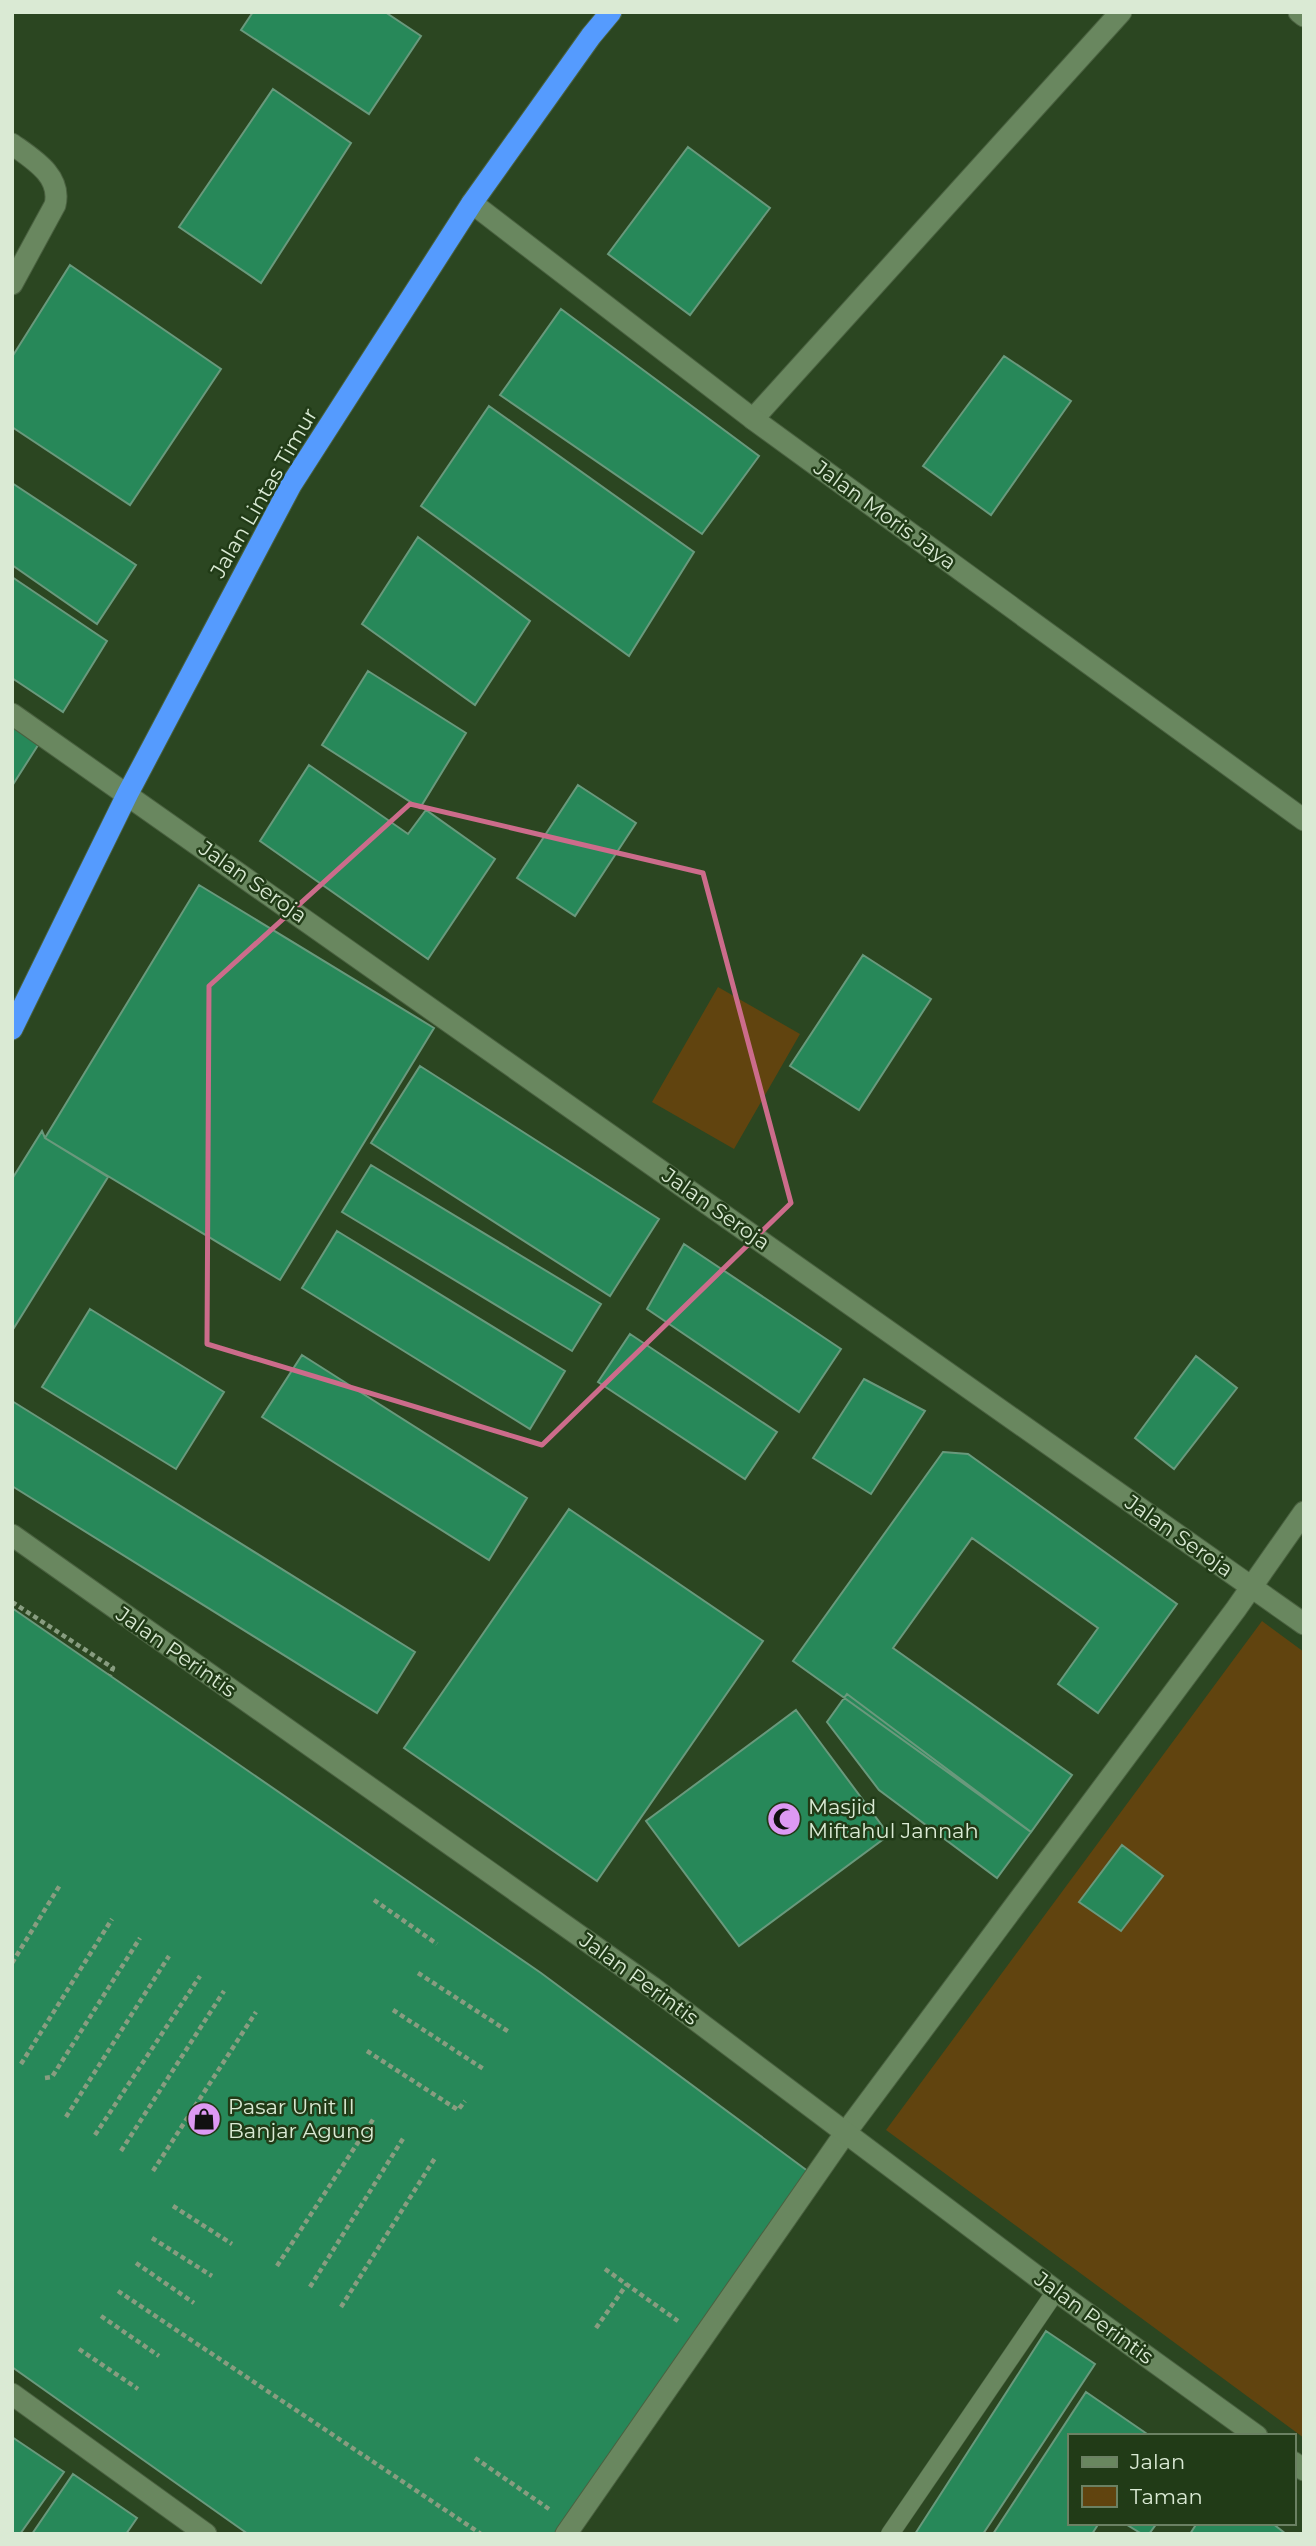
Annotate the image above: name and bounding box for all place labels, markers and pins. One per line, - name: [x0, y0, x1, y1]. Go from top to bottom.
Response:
- place label: Masjid Miftahul Jannah: [808, 1794, 979, 1843]
- mosque icon: Masjid Miftahul Jannah: [765, 1800, 803, 1838]
- place label: Pasar Unit II Banjar Agung: [228, 2094, 375, 2143]
- shop icon: Pasar Unit II Banjar Agung: [185, 2100, 223, 2138]

